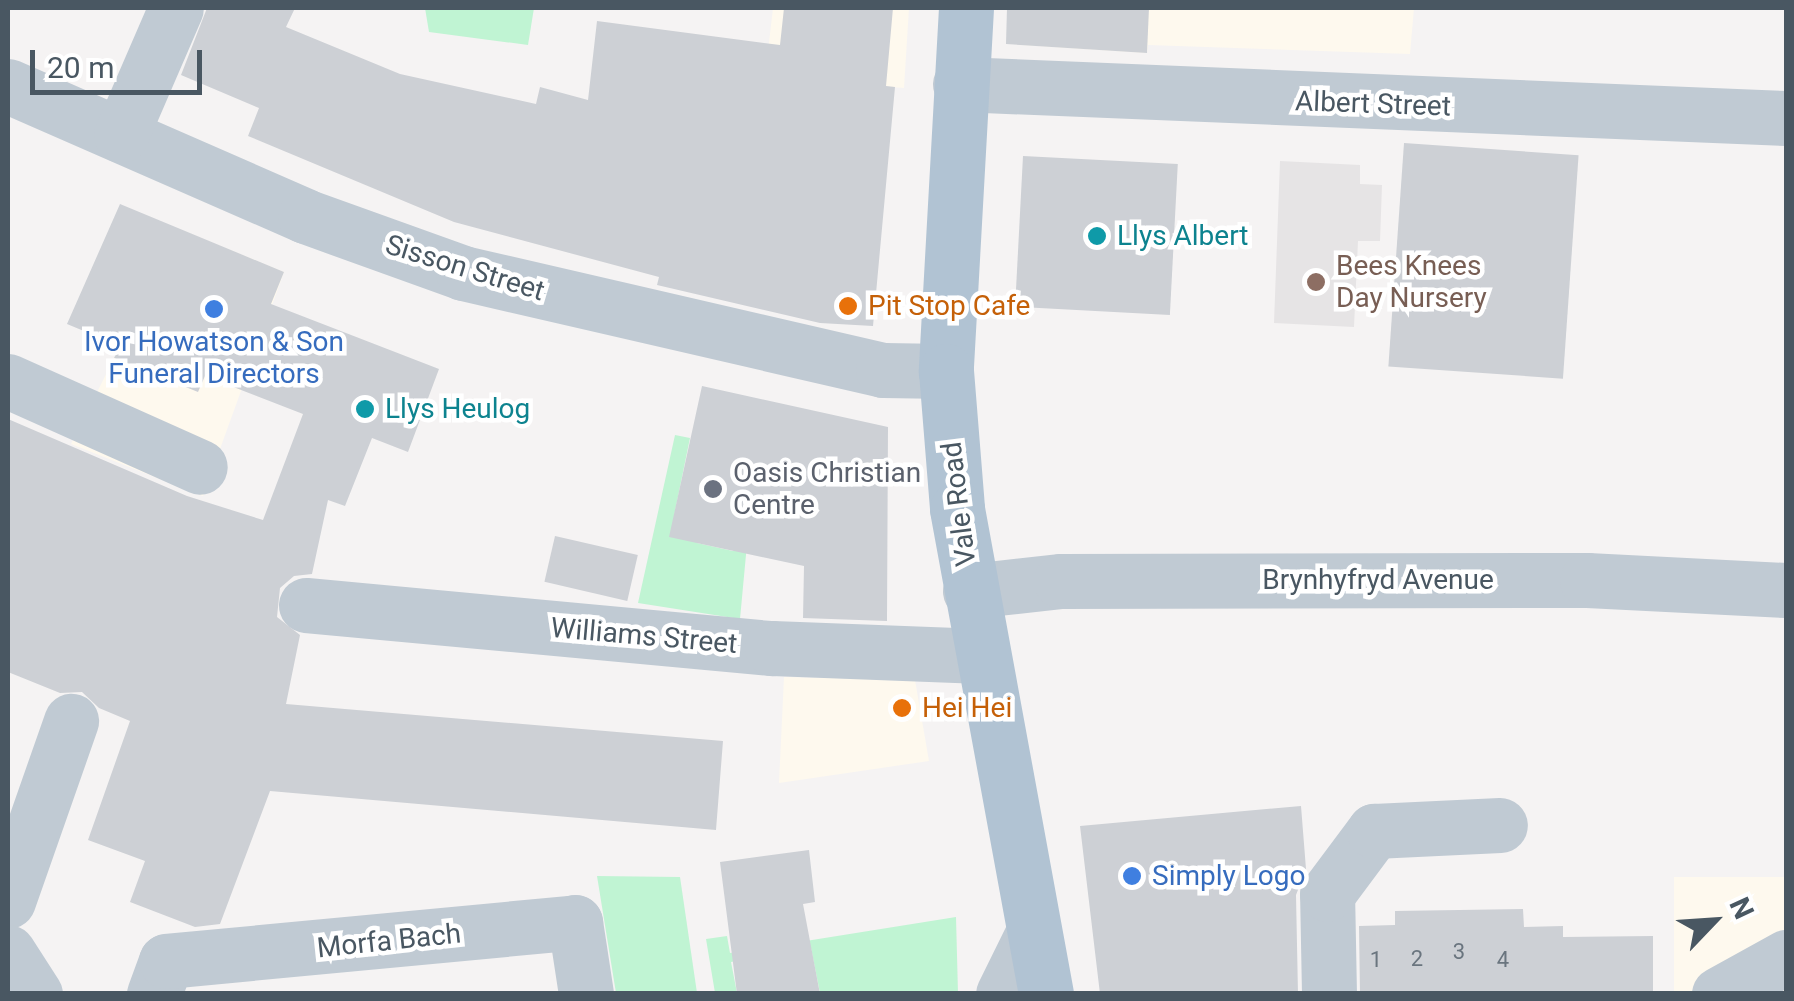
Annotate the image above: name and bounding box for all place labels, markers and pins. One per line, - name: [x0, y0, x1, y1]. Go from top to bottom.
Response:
- place label: Llys Albert: [1117, 219, 1249, 253]
- marker: Llys Albert: [1086, 225, 1108, 247]
- place label: Bees Knees Day Nursery: [1336, 249, 1487, 315]
- marker: Bees Knees Day Nursery: [1305, 271, 1327, 293]
- place label: Pit Stop Cafe: [868, 289, 1030, 323]
- marker: Pit Stop Cafe: [837, 295, 859, 317]
- marker: Ivor Howatson & Son Funeral Directors: [203, 298, 225, 320]
- place label: Ivor Howatson & Son Funeral Directors: [84, 325, 344, 391]
- place label: Llys Heulog: [385, 392, 530, 426]
- marker: Llys Heulog: [354, 398, 376, 420]
- place label: Oasis Christian Centre: [733, 456, 921, 522]
- marker: Oasis Christian Centre: [702, 478, 724, 500]
- place label: Hei Hei: [922, 691, 1012, 725]
- marker: Hei Hei: [891, 697, 913, 719]
- place label: Simply Logo: [1152, 859, 1305, 893]
- marker: Simply Logo: [1121, 865, 1143, 887]

